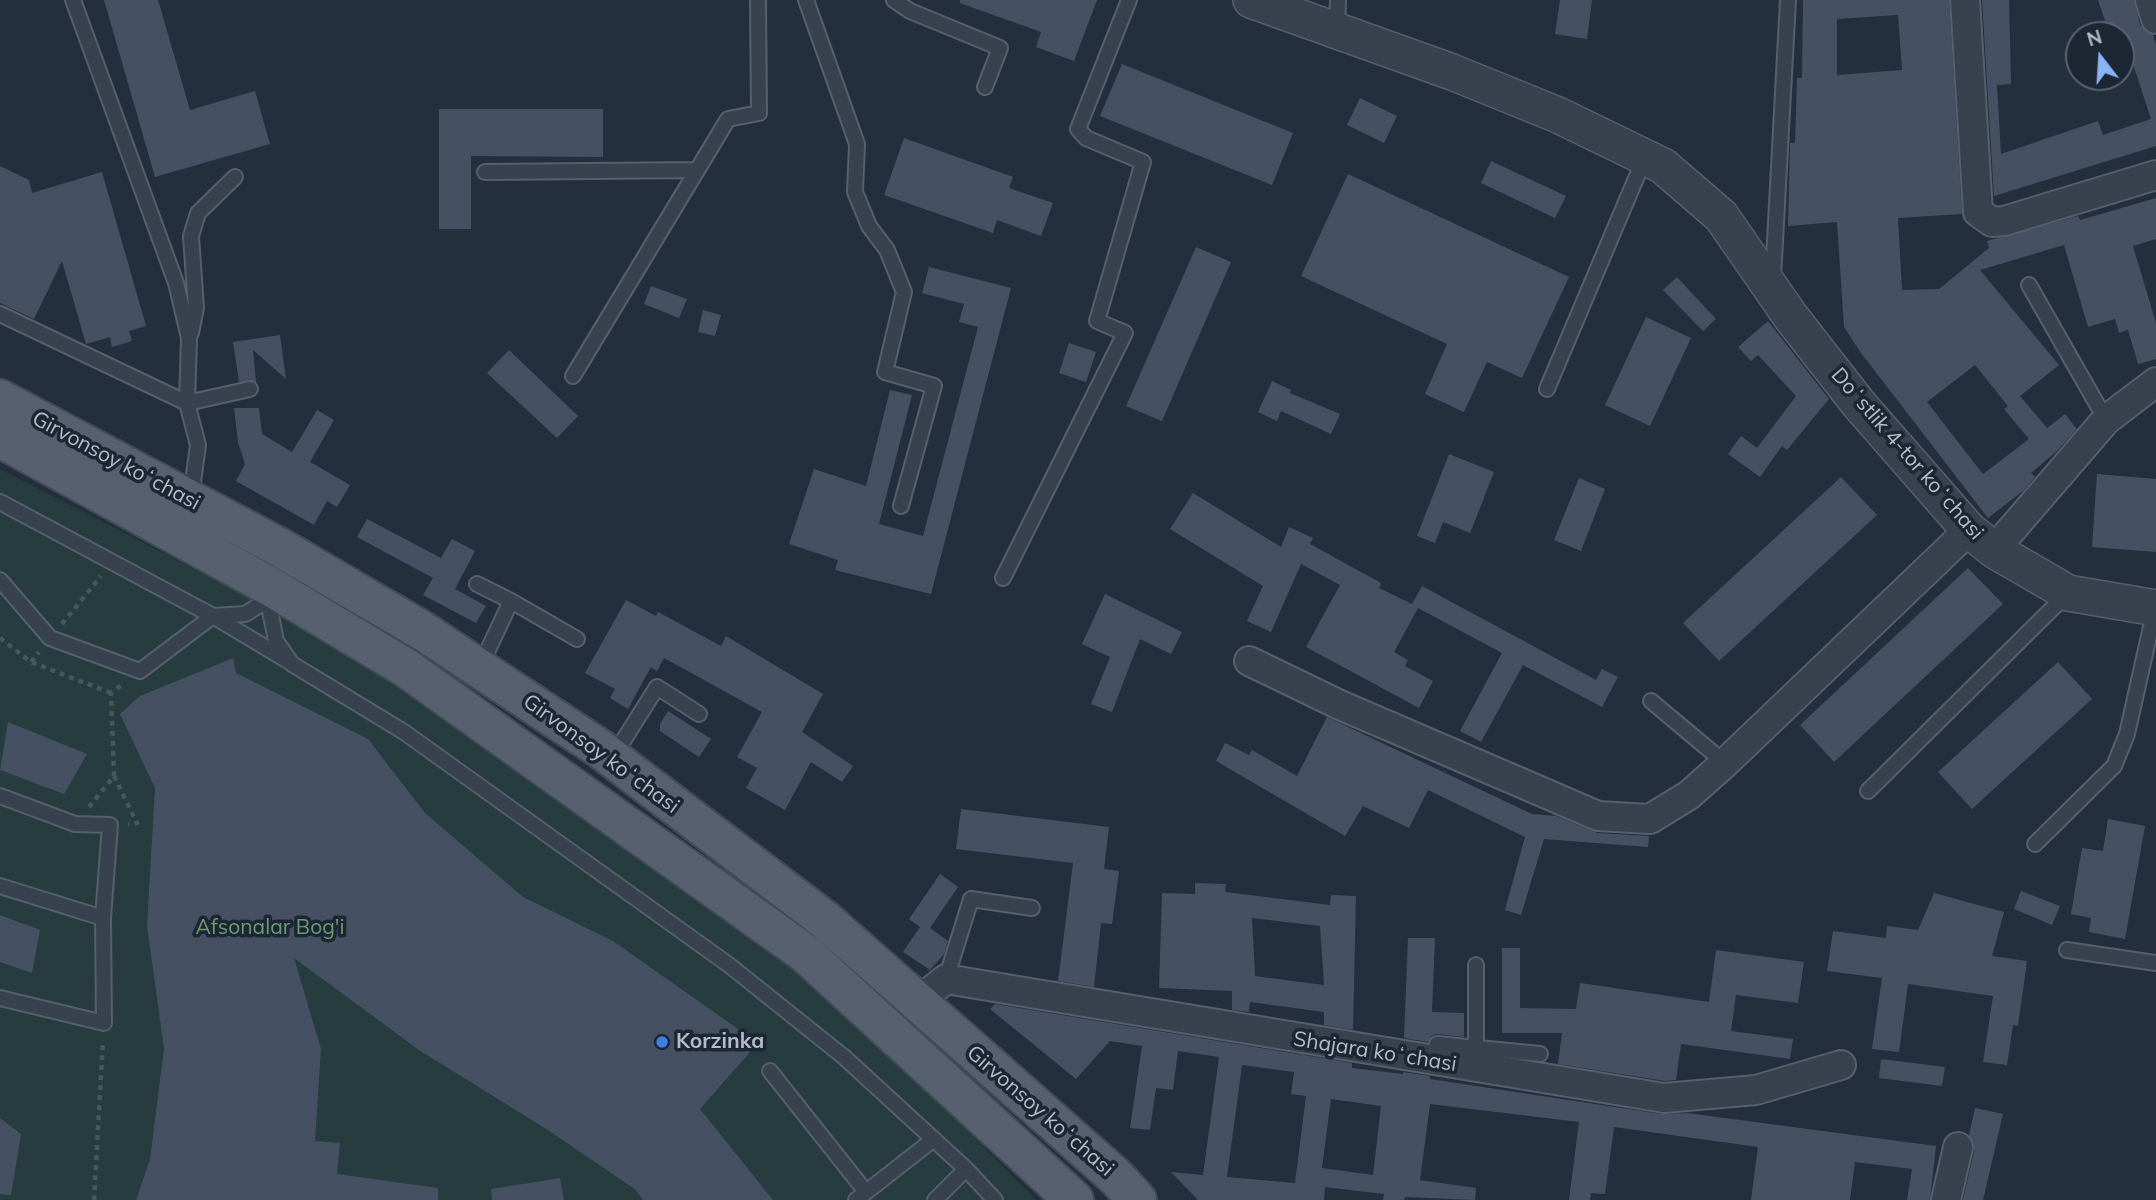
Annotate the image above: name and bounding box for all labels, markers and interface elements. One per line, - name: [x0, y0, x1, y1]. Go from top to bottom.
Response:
- north arrow: [2065, 21, 2135, 91]
- text: N: [2084, 24, 2105, 51]
- street label: Doʻstlik 4-tor koʻchasi: [1825, 363, 1989, 545]
- street label: Girvonsoy koʻchasi: [28, 406, 204, 516]
- street label: Girvonsoy koʻchasi: [518, 689, 684, 819]
- park label: Afsonalar Bog'i: [196, 915, 344, 941]
- street label: Shajara koʻchasi: [1292, 1027, 1458, 1077]
- place label: Korzinka: [676, 1029, 764, 1055]
- marker: Korzinka: [654, 1034, 670, 1050]
- street label: Girvonsoy koʻchasi: [961, 1040, 1119, 1182]

